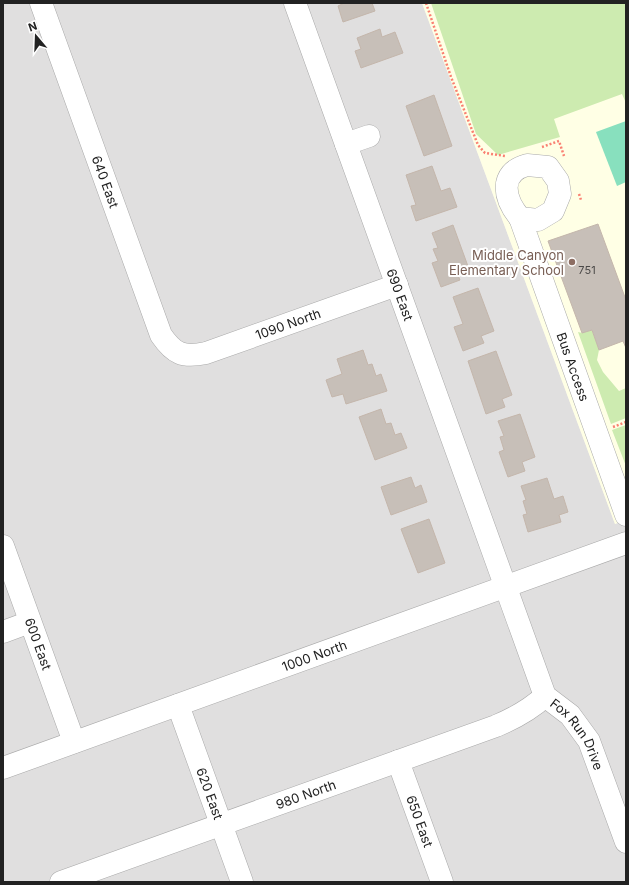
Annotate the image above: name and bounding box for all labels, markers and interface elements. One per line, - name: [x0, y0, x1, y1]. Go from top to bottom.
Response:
- north arrow: [16, 16, 56, 56]
- text: N: [26, 19, 39, 35]
- street label: 640 East: [89, 153, 122, 210]
- place label: Middle Canyon Elementary School: [449, 247, 564, 278]
- marker: Middle Canyon Elementary School: [567, 257, 577, 267]
- house number: 751: [578, 263, 596, 277]
- street label: 690 East: [383, 266, 417, 323]
- street label: 1090 North: [253, 305, 323, 343]
- street label: Bus Access: [553, 330, 593, 403]
- street label: 600 East: [22, 615, 55, 672]
- street label: 1000 North: [280, 636, 349, 675]
- street label: Fox Run Drive: [547, 695, 607, 772]
- street label: 620 East: [193, 765, 227, 822]
- street label: 980 North: [274, 776, 338, 812]
- street label: 650 East: [403, 793, 437, 849]

